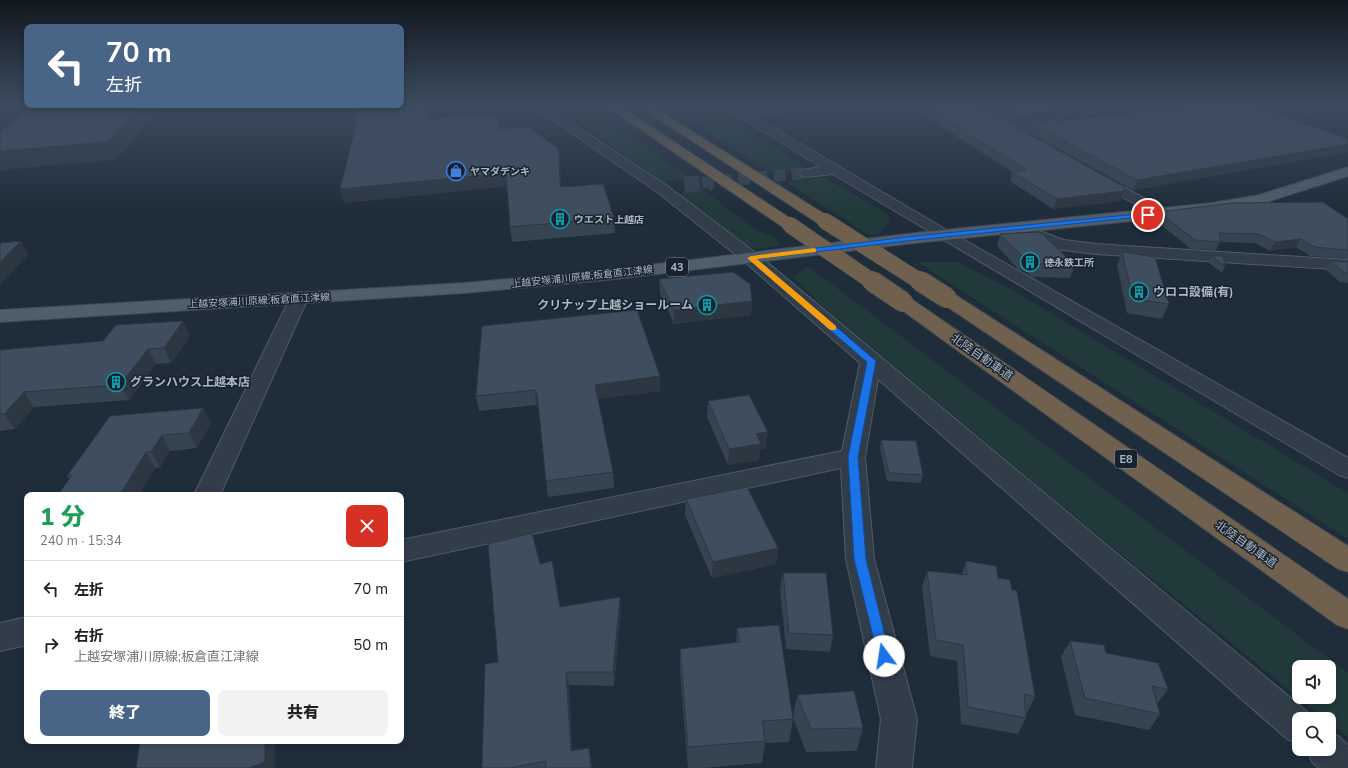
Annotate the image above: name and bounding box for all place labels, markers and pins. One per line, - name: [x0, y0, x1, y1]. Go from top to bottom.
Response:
- shop icon: ヤマダデンキ: [445, 160, 467, 182]
- place label: ヤマダデンキ: [470, 165, 530, 179]
- pin: [1131, 198, 1165, 232]
- building icon: ウエスト上越店: [549, 208, 571, 230]
- place label: ウエスト上越店: [574, 213, 644, 227]
- building icon: 徳永鉄工所: [1019, 251, 1041, 273]
- place label: 徳永鉄工所: [1044, 256, 1094, 270]
- building icon: ウロコ設備(有): [1128, 281, 1150, 303]
- place label: ウロコ設備(有): [1153, 284, 1234, 300]
- building icon: クリナップ上越ショールーム: [696, 294, 718, 316]
- place label: クリナップ上越ショールーム: [537, 297, 693, 313]
- building icon: グランハウス上越本店: [105, 371, 127, 393]
- place label: グランハウス上越本店: [130, 374, 250, 390]

